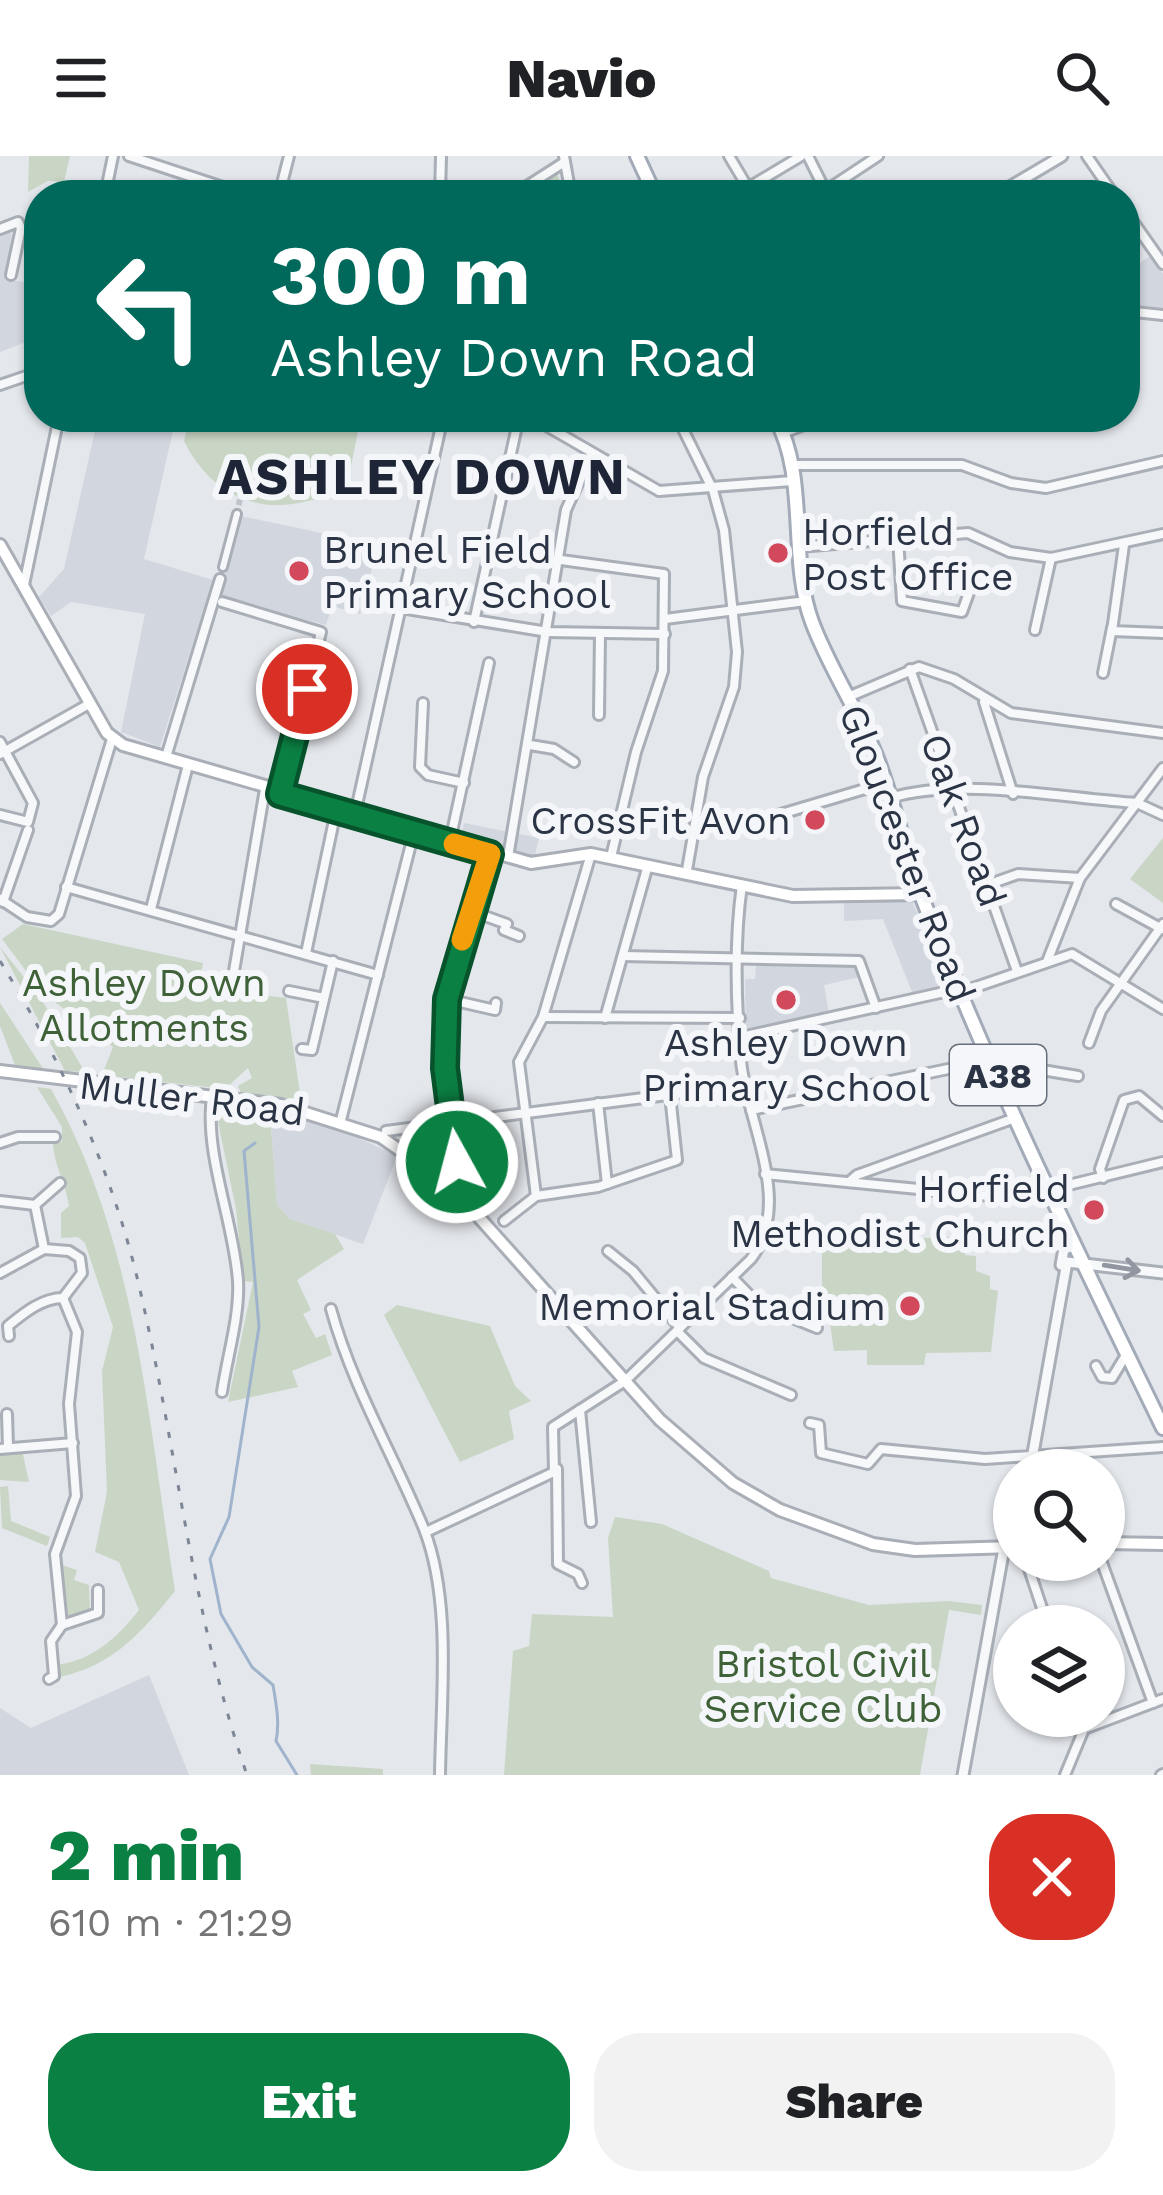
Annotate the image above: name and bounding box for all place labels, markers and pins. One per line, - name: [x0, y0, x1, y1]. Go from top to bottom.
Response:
- place label: Horfield Post Office: [802, 509, 1014, 599]
- place label: Brunel Field Primary School: [323, 527, 610, 617]
- marker: Horfield Post Office: [765, 540, 791, 566]
- marker: Brunel Field Primary School: [286, 558, 312, 584]
- pin: [256, 638, 358, 740]
- place label: CrossFit Avon: [530, 798, 791, 843]
- marker: CrossFit Avon: [802, 807, 828, 833]
- marker: Ashley Down Primary School: [773, 987, 799, 1013]
- place label: Ashley Down Primary School: [642, 1020, 930, 1110]
- place label: Horfield Methodist Church: [730, 1166, 1070, 1256]
- marker: Horfield Methodist Church: [1081, 1197, 1107, 1223]
- place label: Memorial Stadium: [538, 1284, 886, 1329]
- marker: Memorial Stadium: [897, 1293, 923, 1319]

